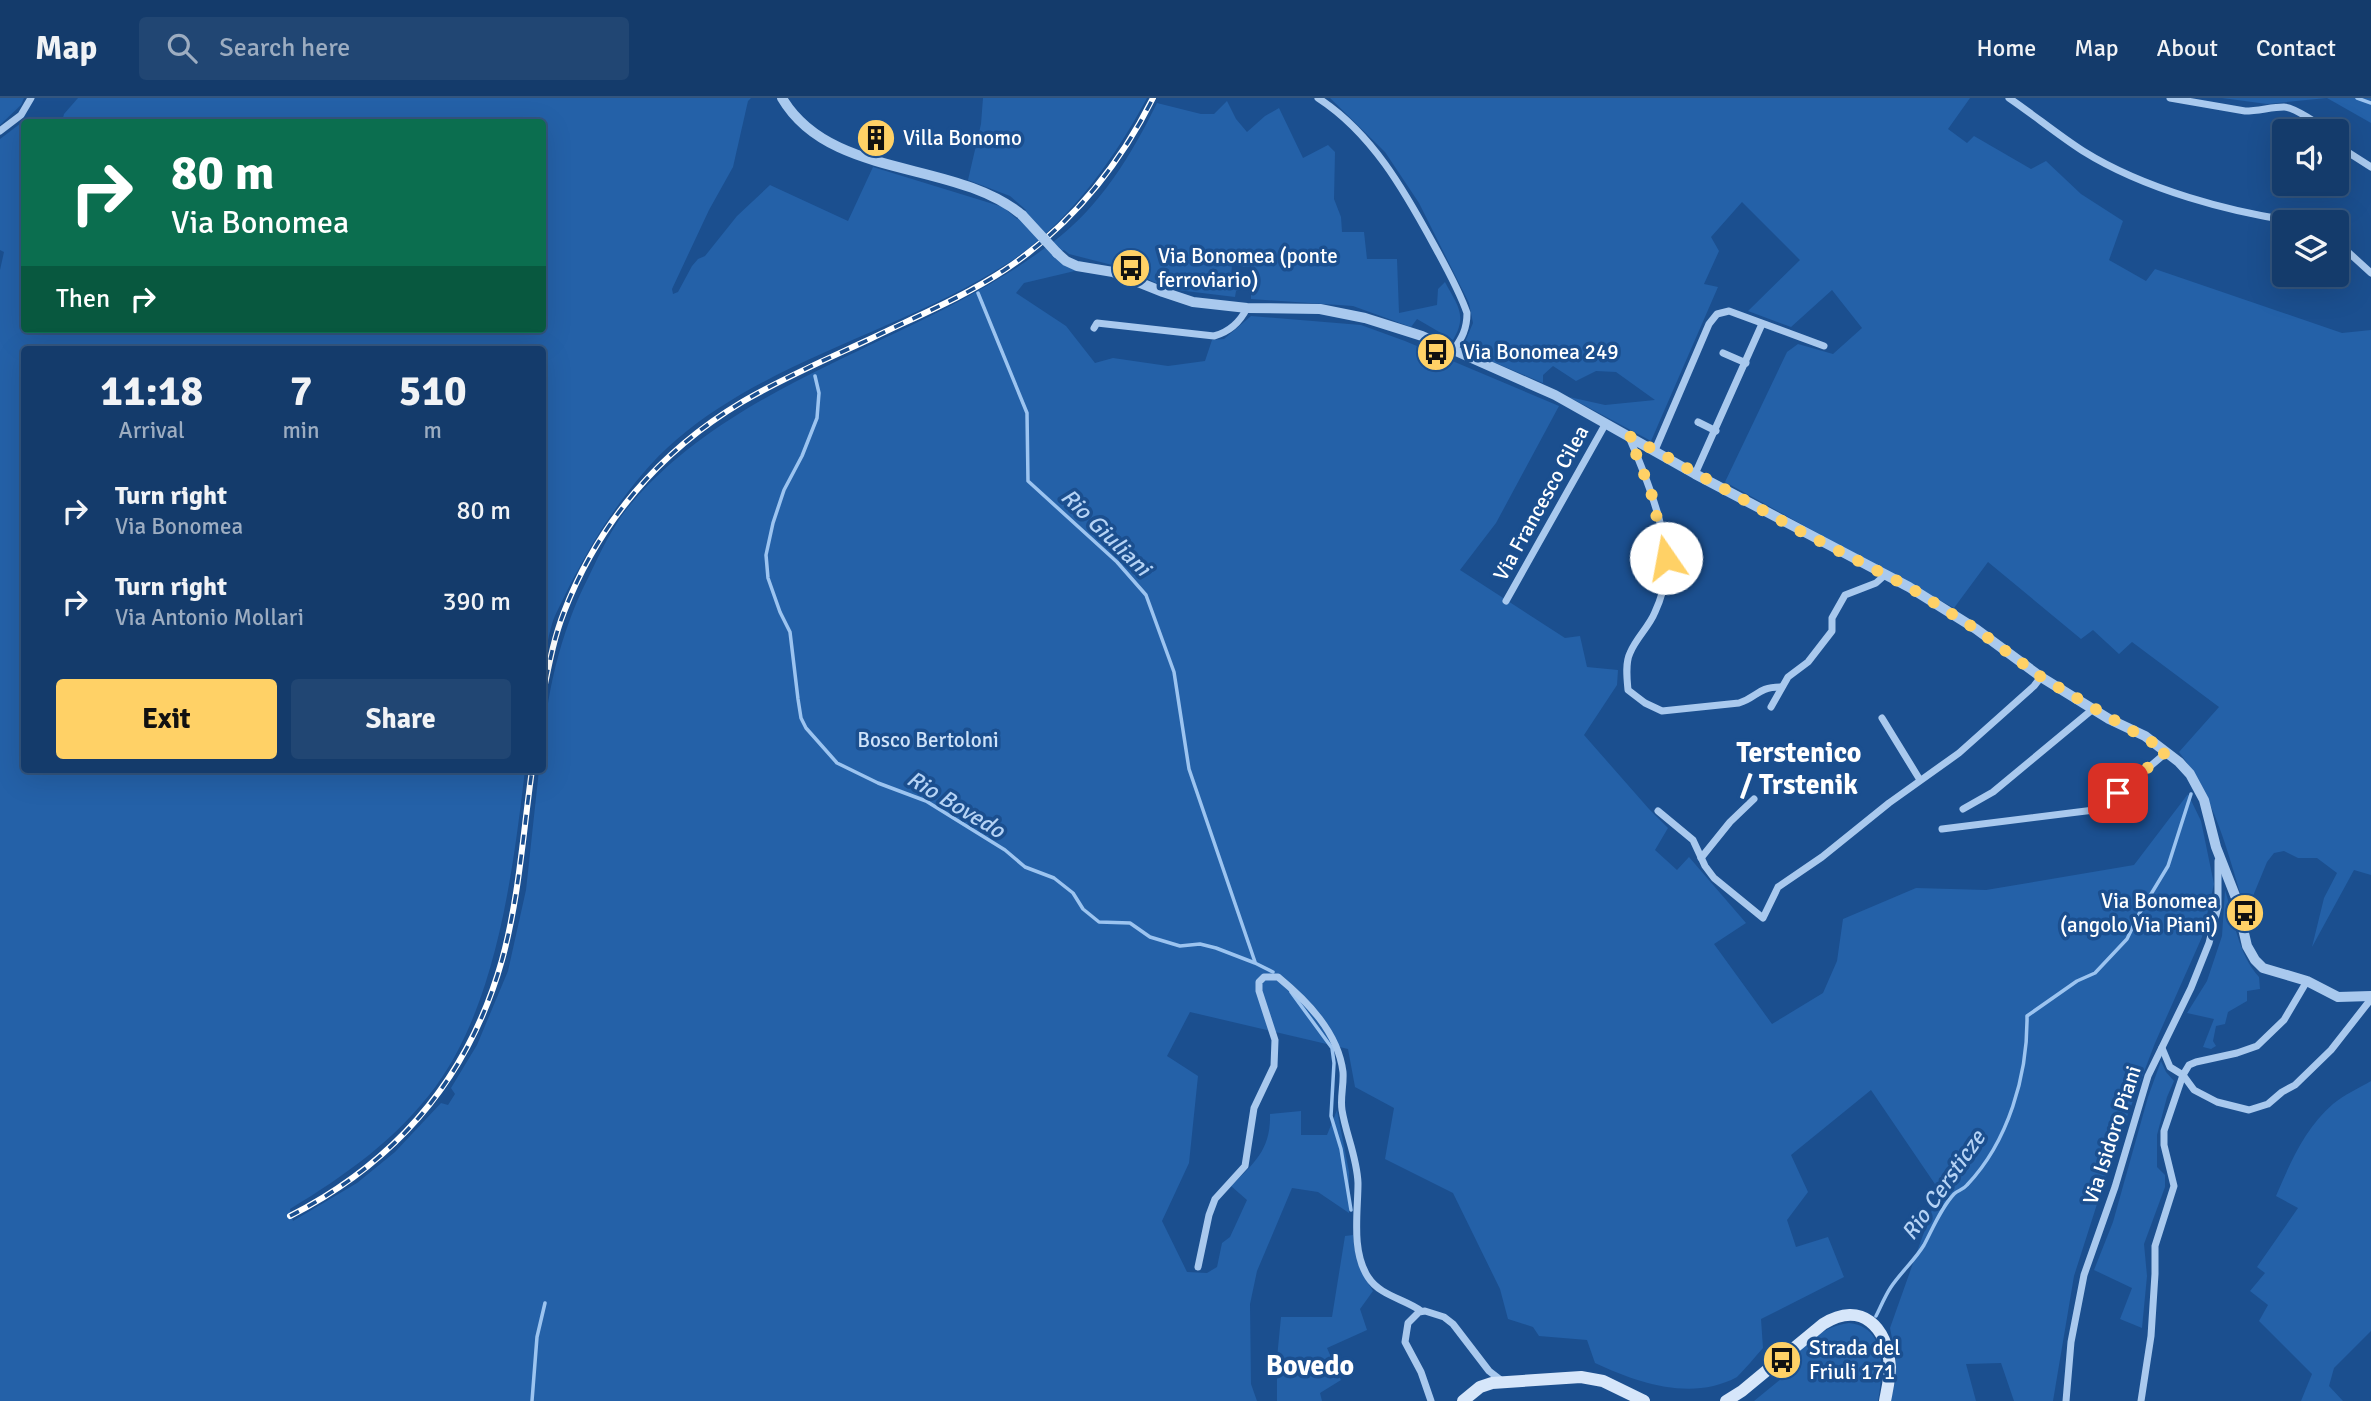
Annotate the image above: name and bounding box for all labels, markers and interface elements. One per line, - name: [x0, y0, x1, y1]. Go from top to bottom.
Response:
- search box: [139, 17, 629, 80]
- text: Map: [35, 28, 97, 69]
- icon: search: [163, 29, 201, 67]
- text: Search here: [219, 32, 350, 64]
- text: Home: [1976, 33, 2036, 63]
- text: Map: [2074, 33, 2119, 63]
- text: About: [2157, 33, 2218, 63]
- text: Contact: [2256, 33, 2336, 63]
- building icon: Villa Bonomo: [855, 117, 897, 159]
- map controls: [2272, 119, 2349, 287]
- button: sound: [2272, 119, 2349, 196]
- place label: Villa Bonomo: [903, 125, 1022, 151]
- text: 80 m: [171, 143, 274, 203]
- icon: right: [56, 147, 147, 238]
- text: Via Bonomea: [171, 203, 349, 242]
- button: layers: [2272, 210, 2349, 287]
- place label: Via Bonomea (ponte ferroviario): [1158, 243, 1338, 293]
- bus stop icon: Via Bonomea (ponte ferroviario): [1110, 247, 1152, 289]
- icon: right: [124, 280, 162, 318]
- text: Then: [56, 283, 110, 315]
- bus stop icon: Via Bonomea 249: [1415, 331, 1457, 373]
- place label: Via Bonomea 249: [1463, 339, 1619, 365]
- text: 11:18: [100, 366, 203, 417]
- text: 7: [290, 366, 312, 417]
- text: 510: [399, 366, 467, 417]
- text: Arrival: [119, 416, 185, 445]
- text: min: [282, 416, 320, 445]
- text: m: [424, 416, 442, 445]
- street label: Via Francesco Cilea: [1488, 421, 1594, 585]
- text: Turn right: [115, 480, 227, 512]
- water label: Rio Giuliani: [1055, 482, 1159, 584]
- icon: right: [56, 492, 94, 530]
- text: 80 m: [456, 495, 511, 527]
- text: Via Bonomea: [115, 512, 243, 541]
- position arrow: [1629, 521, 1703, 595]
- text: Turn right: [115, 571, 227, 603]
- icon: right: [56, 583, 94, 621]
- text: 390 m: [442, 586, 511, 618]
- text: Via Antonio Mollari: [115, 603, 304, 632]
- button: Exit: [56, 679, 277, 759]
- button: Share: [291, 679, 511, 759]
- park label: Bosco Bertoloni: [857, 727, 999, 753]
- district label: Terstenico / Trstenik: [1737, 736, 1861, 802]
- pin: [2088, 763, 2148, 823]
- water label: Rio Bovedo: [902, 764, 1011, 845]
- icon: arrive: [2099, 774, 2137, 812]
- place label: Via Bonomea (angolo Via Piani): [2060, 888, 2218, 938]
- bus stop icon: Via Bonomea (angolo Via Piani): [2224, 892, 2266, 934]
- street label: Via Isidoro Piani: [2077, 1062, 2147, 1208]
- water label: Rio Cersticze: [1895, 1124, 1993, 1246]
- place label: Strada del Friuli 171: [1809, 1335, 1900, 1385]
- bus stop icon: Strada del Friuli 171: [1761, 1339, 1803, 1381]
- district label: Bovedo: [1266, 1349, 1354, 1383]

